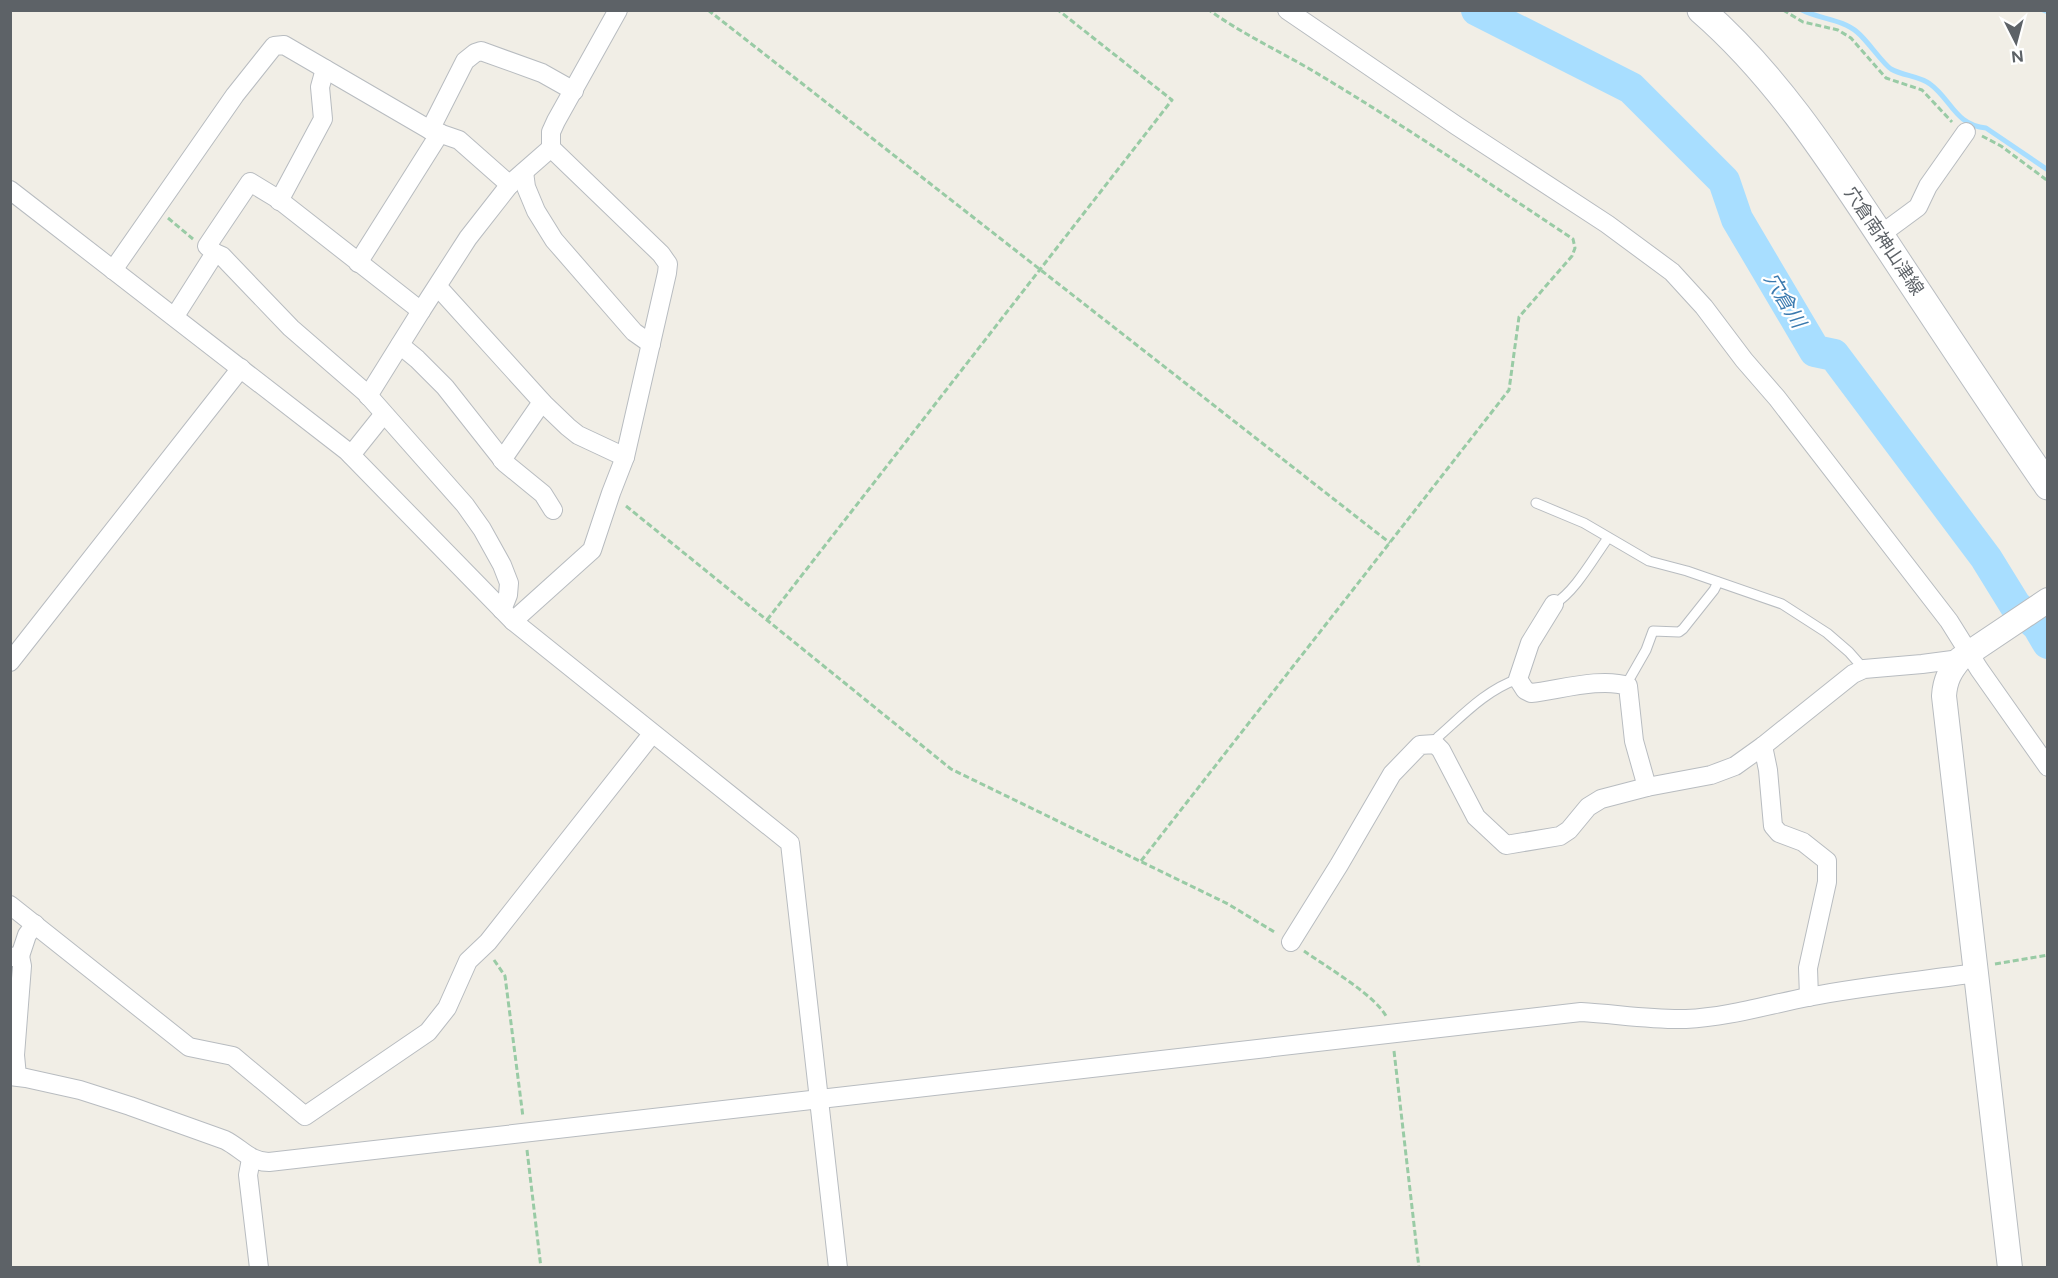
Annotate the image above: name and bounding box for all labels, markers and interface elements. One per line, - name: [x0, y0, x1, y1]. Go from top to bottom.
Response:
- north arrow: [1986, 12, 2046, 72]
- text: N: [2010, 46, 2025, 67]
- street label: 穴倉南神山津線: [1840, 183, 1928, 299]
- water label: 穴倉川: [1759, 268, 1812, 334]

